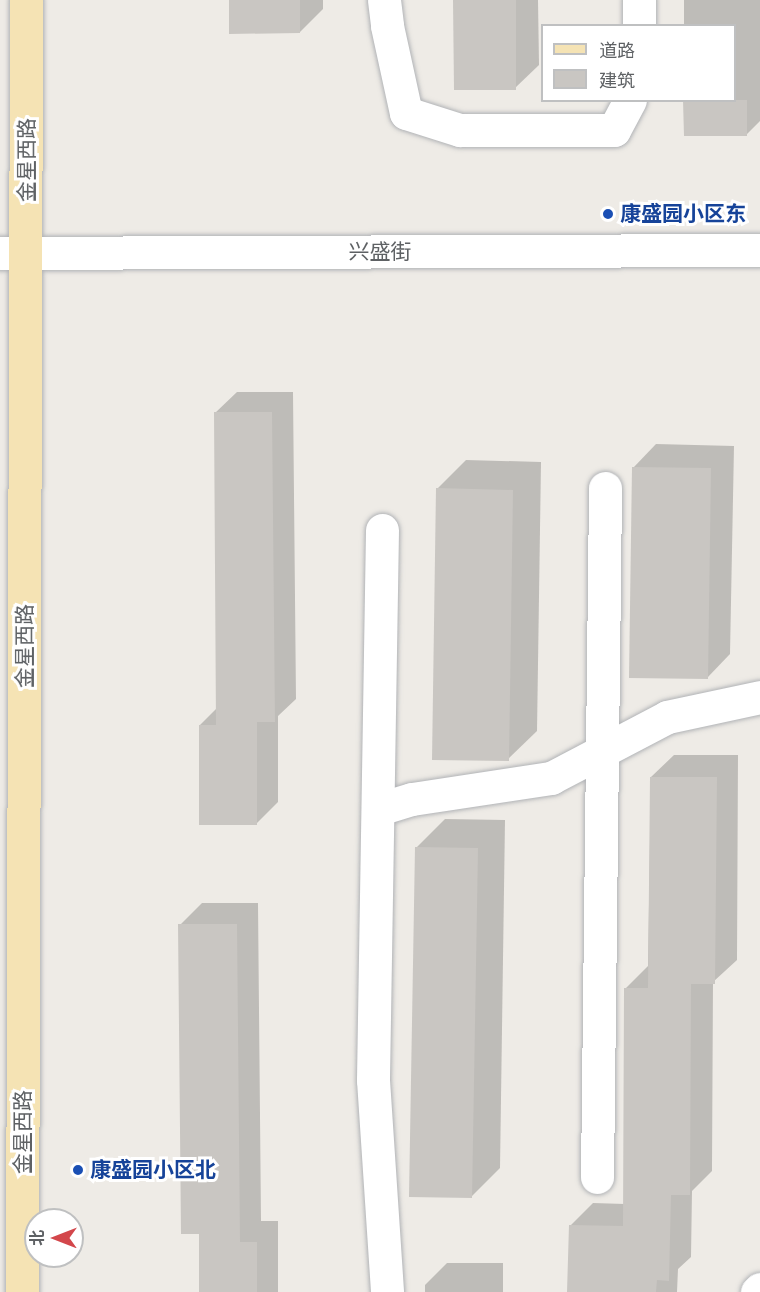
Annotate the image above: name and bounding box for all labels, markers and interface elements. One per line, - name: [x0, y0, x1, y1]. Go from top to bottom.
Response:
- legend: [541, 24, 736, 102]
- text: 道路: [599, 40, 635, 61]
- text: 建筑: [599, 70, 635, 91]
- street label: 金星西路: [14, 118, 40, 202]
- place label: 康盛园小区东: [620, 201, 746, 227]
- marker: 康盛园小区东: [601, 207, 615, 221]
- street label: 兴盛街: [349, 239, 411, 265]
- street label: 金星西路: [12, 604, 38, 688]
- street label: 金星西路: [10, 1090, 36, 1174]
- place label: 康盛园小区北: [90, 1157, 216, 1183]
- marker: 康盛园小区北: [71, 1163, 85, 1177]
- north arrow: [24, 1208, 84, 1268]
- text: 北: [28, 1230, 47, 1246]

